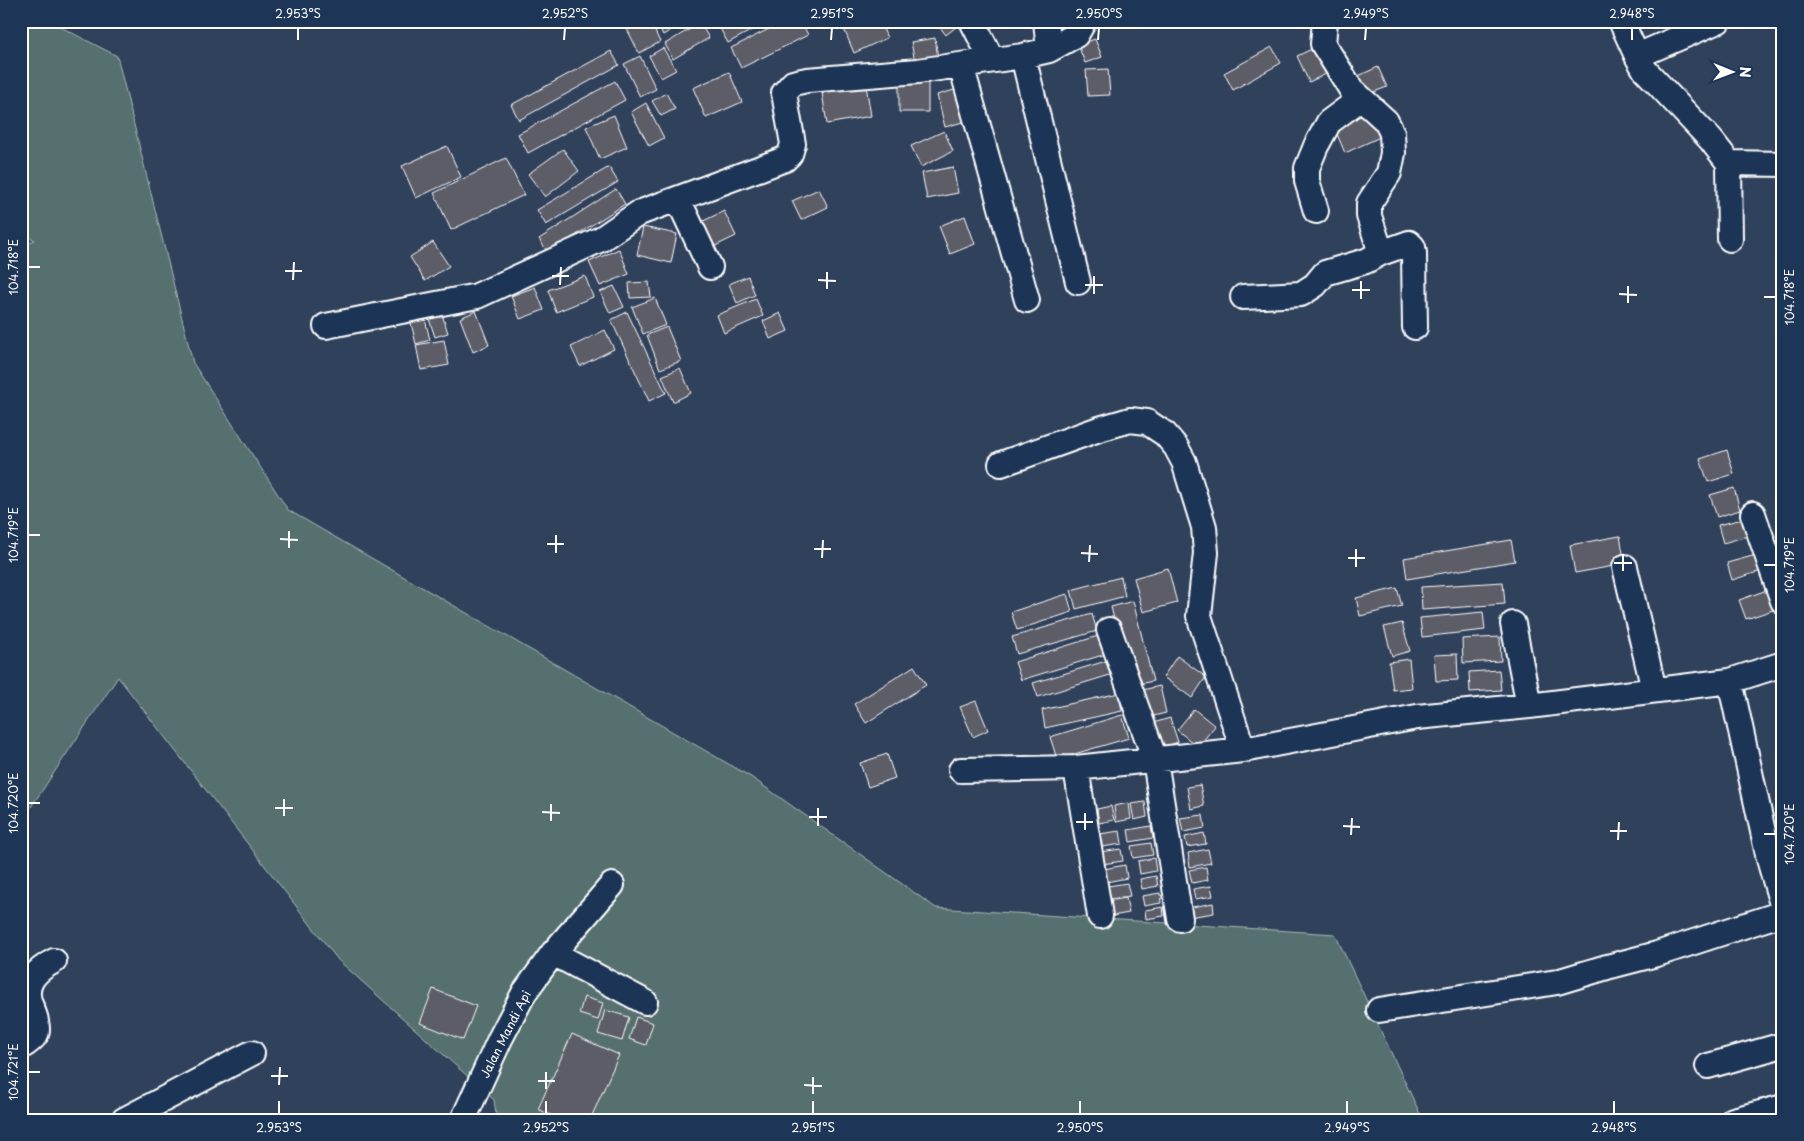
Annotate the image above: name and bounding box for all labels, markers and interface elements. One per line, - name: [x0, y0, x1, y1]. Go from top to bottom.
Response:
- text: 2.953°S: [275, 4, 321, 22]
- text: 2.952°S: [542, 4, 588, 22]
- text: 2.951°S: [810, 4, 854, 22]
- text: 2.950°S: [1075, 4, 1123, 22]
- text: 2.949°S: [1343, 4, 1389, 22]
- text: 2.948°S: [1609, 4, 1655, 22]
- north arrow: [1706, 48, 1756, 98]
- text: N: [1735, 67, 1756, 78]
- text: 104.718°E: [4, 239, 22, 295]
- text: 104.718°E: [1780, 269, 1798, 325]
- text: 104.719°E: [4, 507, 22, 563]
- text: 104.719°E: [1780, 537, 1798, 593]
- text: 104.720°E: [4, 772, 22, 834]
- text: 104.720°E: [1780, 803, 1798, 865]
- street label: Jalan Mandi Api: [475, 987, 535, 1081]
- text: 104.721°E: [4, 1043, 22, 1101]
- text: 2.953°S: [256, 1118, 302, 1136]
- text: 2.952°S: [523, 1118, 569, 1136]
- text: 2.951°S: [791, 1118, 835, 1136]
- text: 2.950°S: [1056, 1118, 1104, 1136]
- text: 2.949°S: [1324, 1118, 1370, 1136]
- text: 2.948°S: [1591, 1118, 1637, 1136]

